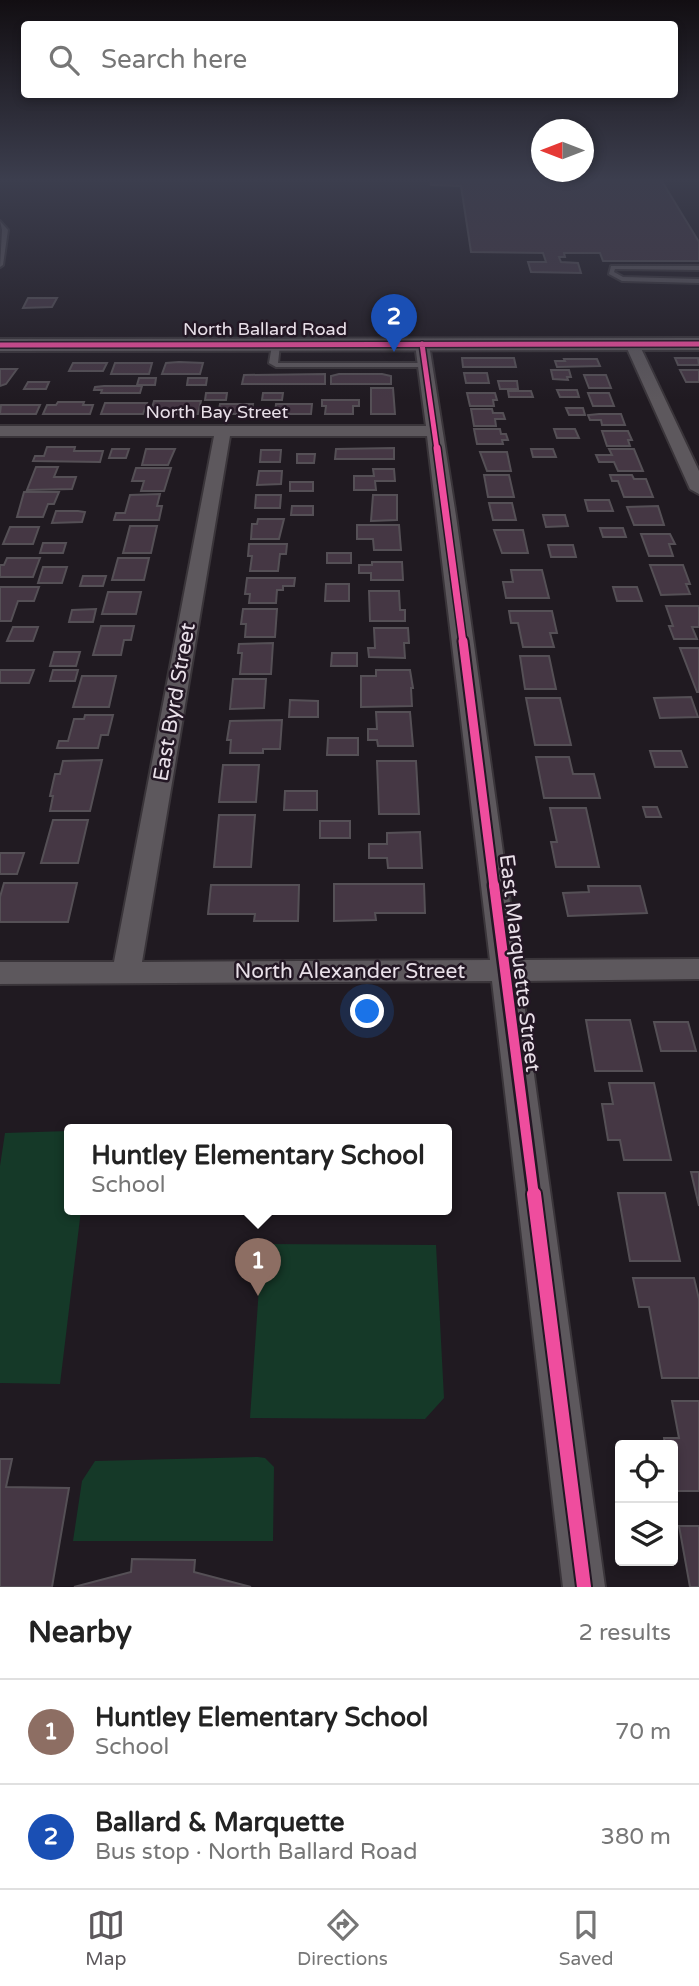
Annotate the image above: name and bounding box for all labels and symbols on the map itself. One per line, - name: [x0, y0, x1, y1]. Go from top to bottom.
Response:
- north arrow: [531, 119, 594, 182]
- pin: 2: [371, 294, 417, 352]
- street label: North Ballard Road: [183, 318, 347, 340]
- street label: North Bay Street: [146, 401, 289, 423]
- street label: East Byrd Street: [148, 621, 201, 783]
- street label: East Marquette Street: [494, 853, 545, 1074]
- street label: North Alexander Street: [235, 959, 465, 984]
- your location: [350, 994, 384, 1028]
- pin: 1: [235, 1238, 281, 1296]

